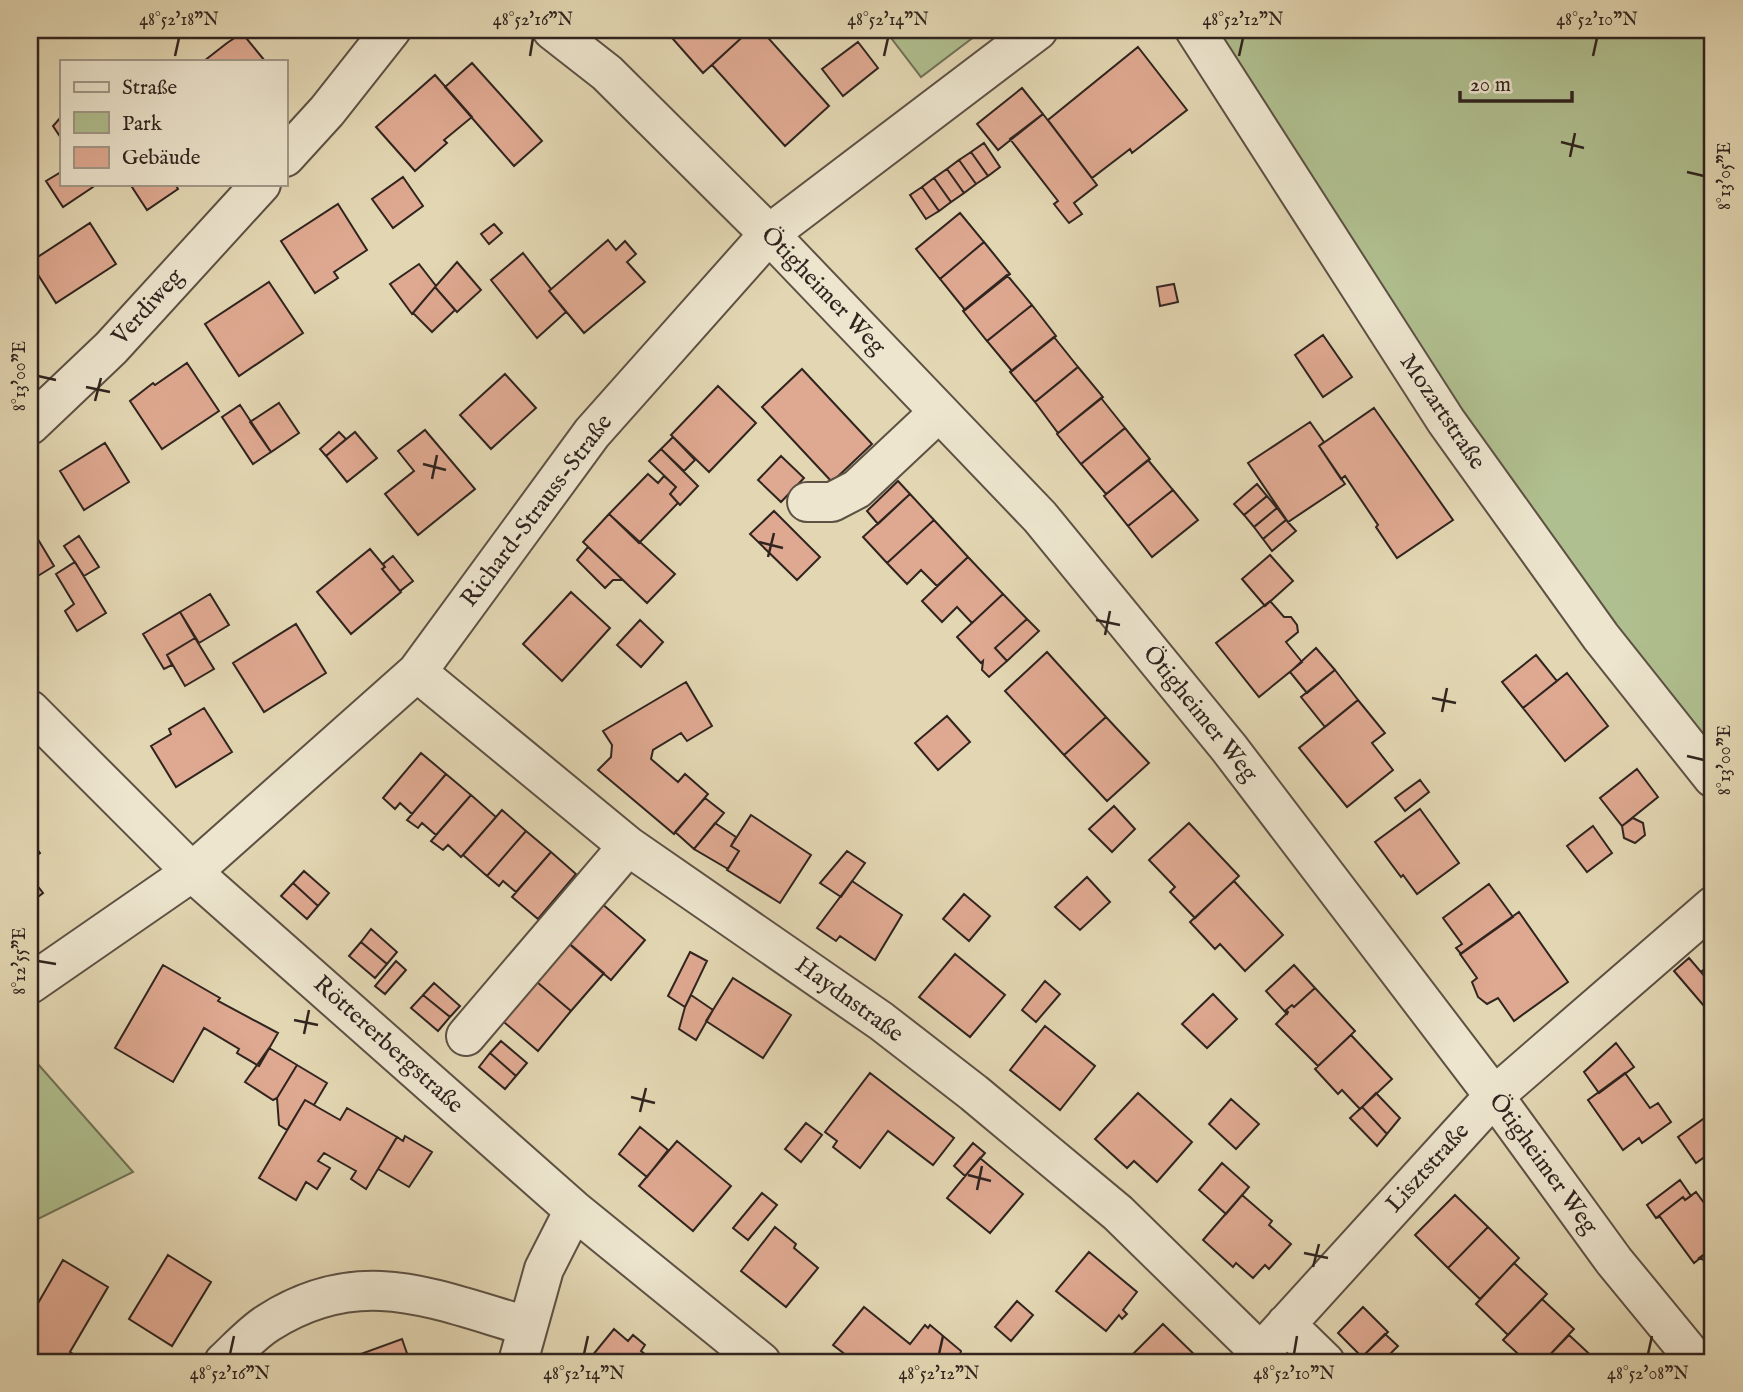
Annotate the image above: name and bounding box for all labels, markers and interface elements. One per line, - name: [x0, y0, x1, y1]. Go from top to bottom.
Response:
- text: 48°52'18"N: [139, 9, 219, 32]
- text: 48°52'16"N: [493, 9, 574, 32]
- text: 48°52'14"N: [847, 9, 929, 32]
- text: 48°52'12"N: [1202, 9, 1284, 32]
- text: 48°52'10"N: [1556, 9, 1638, 32]
- legend: [60, 60, 287, 186]
- scale bar: [1460, 60, 1572, 104]
- text: 20 m: [1470, 72, 1511, 99]
- text: Straße: [122, 75, 178, 102]
- text: Park: [122, 111, 163, 138]
- text: 8°13'05"E: [1714, 142, 1737, 210]
- text: Gebäude: [122, 145, 201, 172]
- street label: Ötigheimer Weg: [754, 220, 893, 363]
- street label: Verdiweg: [105, 261, 191, 353]
- text: 8°13'00"E: [9, 341, 32, 411]
- street label: Mozartstraße: [1392, 348, 1492, 476]
- street label: Richard-Strauss-Straße: [454, 408, 620, 614]
- street label: Ötigheimer Weg: [1135, 639, 1265, 789]
- text: 8°13'00"E: [1714, 725, 1737, 795]
- text: 8°12'55"E: [9, 927, 32, 995]
- street label: Haydnstraße: [789, 950, 909, 1050]
- street label: Röttererbergstraße: [306, 969, 470, 1121]
- street label: Ötigheimer Weg: [1481, 1087, 1605, 1241]
- street label: Lisztstraße: [1380, 1117, 1476, 1219]
- text: 48°52'16"N: [190, 1363, 271, 1386]
- text: 48°52'14"N: [543, 1363, 625, 1386]
- text: 48°52'12"N: [898, 1363, 980, 1386]
- text: 48°52'10"N: [1253, 1363, 1335, 1386]
- text: 48°52'08"N: [1607, 1363, 1689, 1386]

